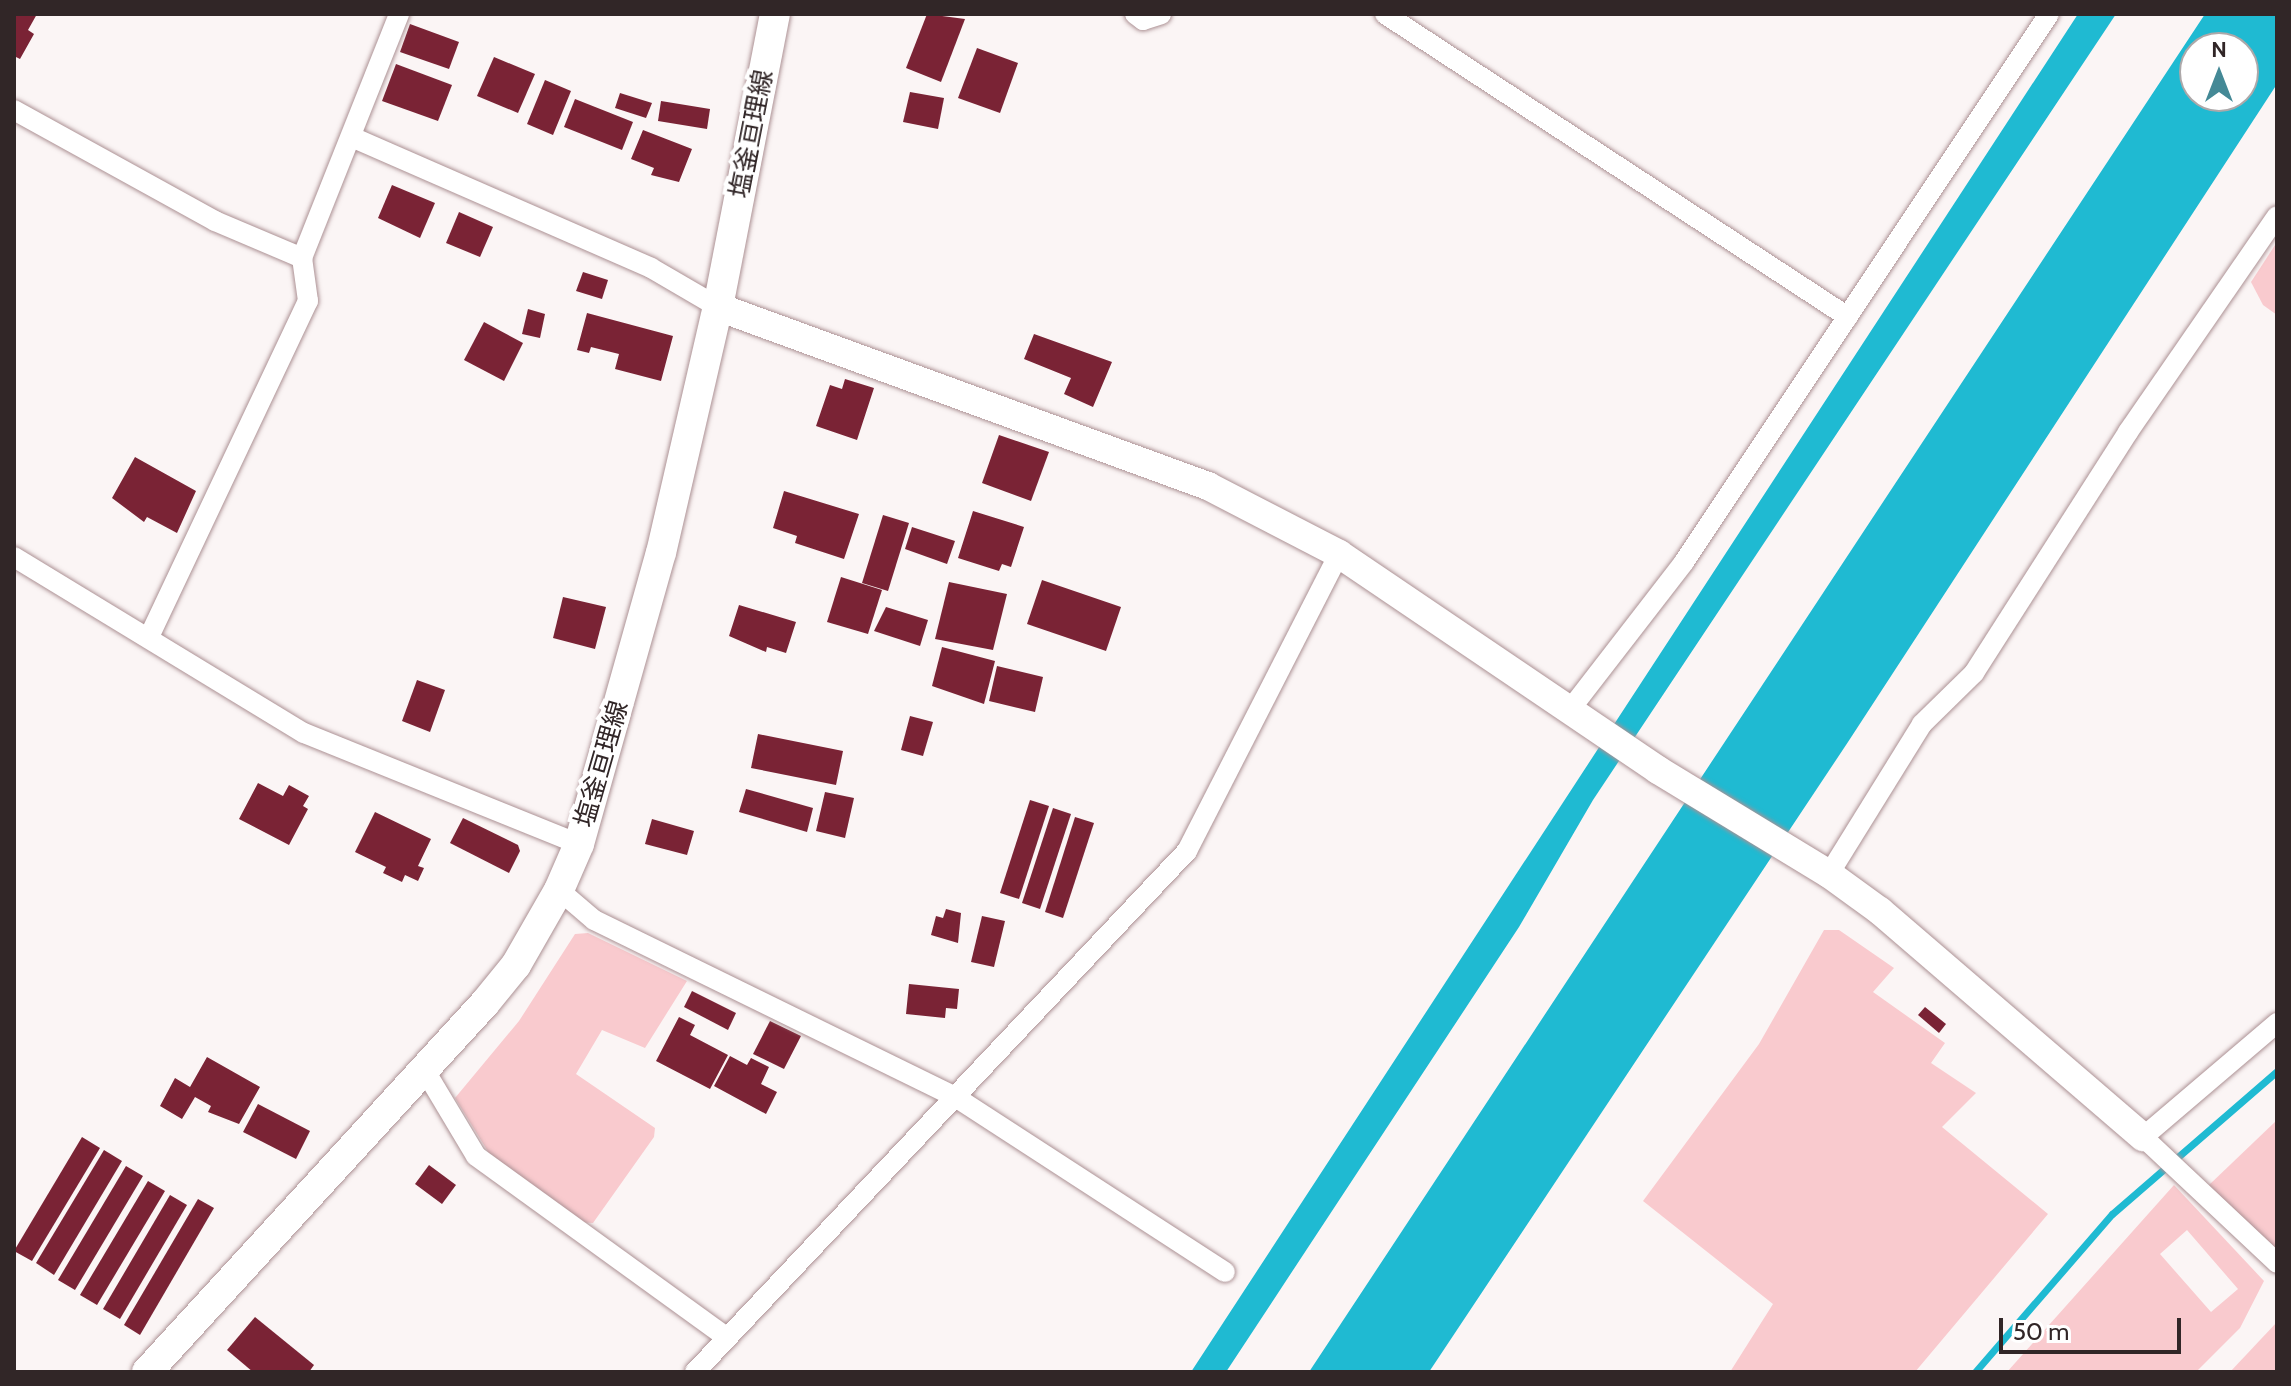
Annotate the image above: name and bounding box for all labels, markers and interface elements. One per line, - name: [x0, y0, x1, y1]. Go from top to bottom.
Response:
- north arrow: [2179, 32, 2259, 112]
- text: N: [2211, 36, 2227, 63]
- street label: 塩釜亘理線: [724, 67, 780, 201]
- street label: 塩釜亘理線: [569, 697, 635, 831]
- scale bar: [2003, 1302, 2185, 1352]
- text: 50 m: [2013, 1317, 2069, 1346]

